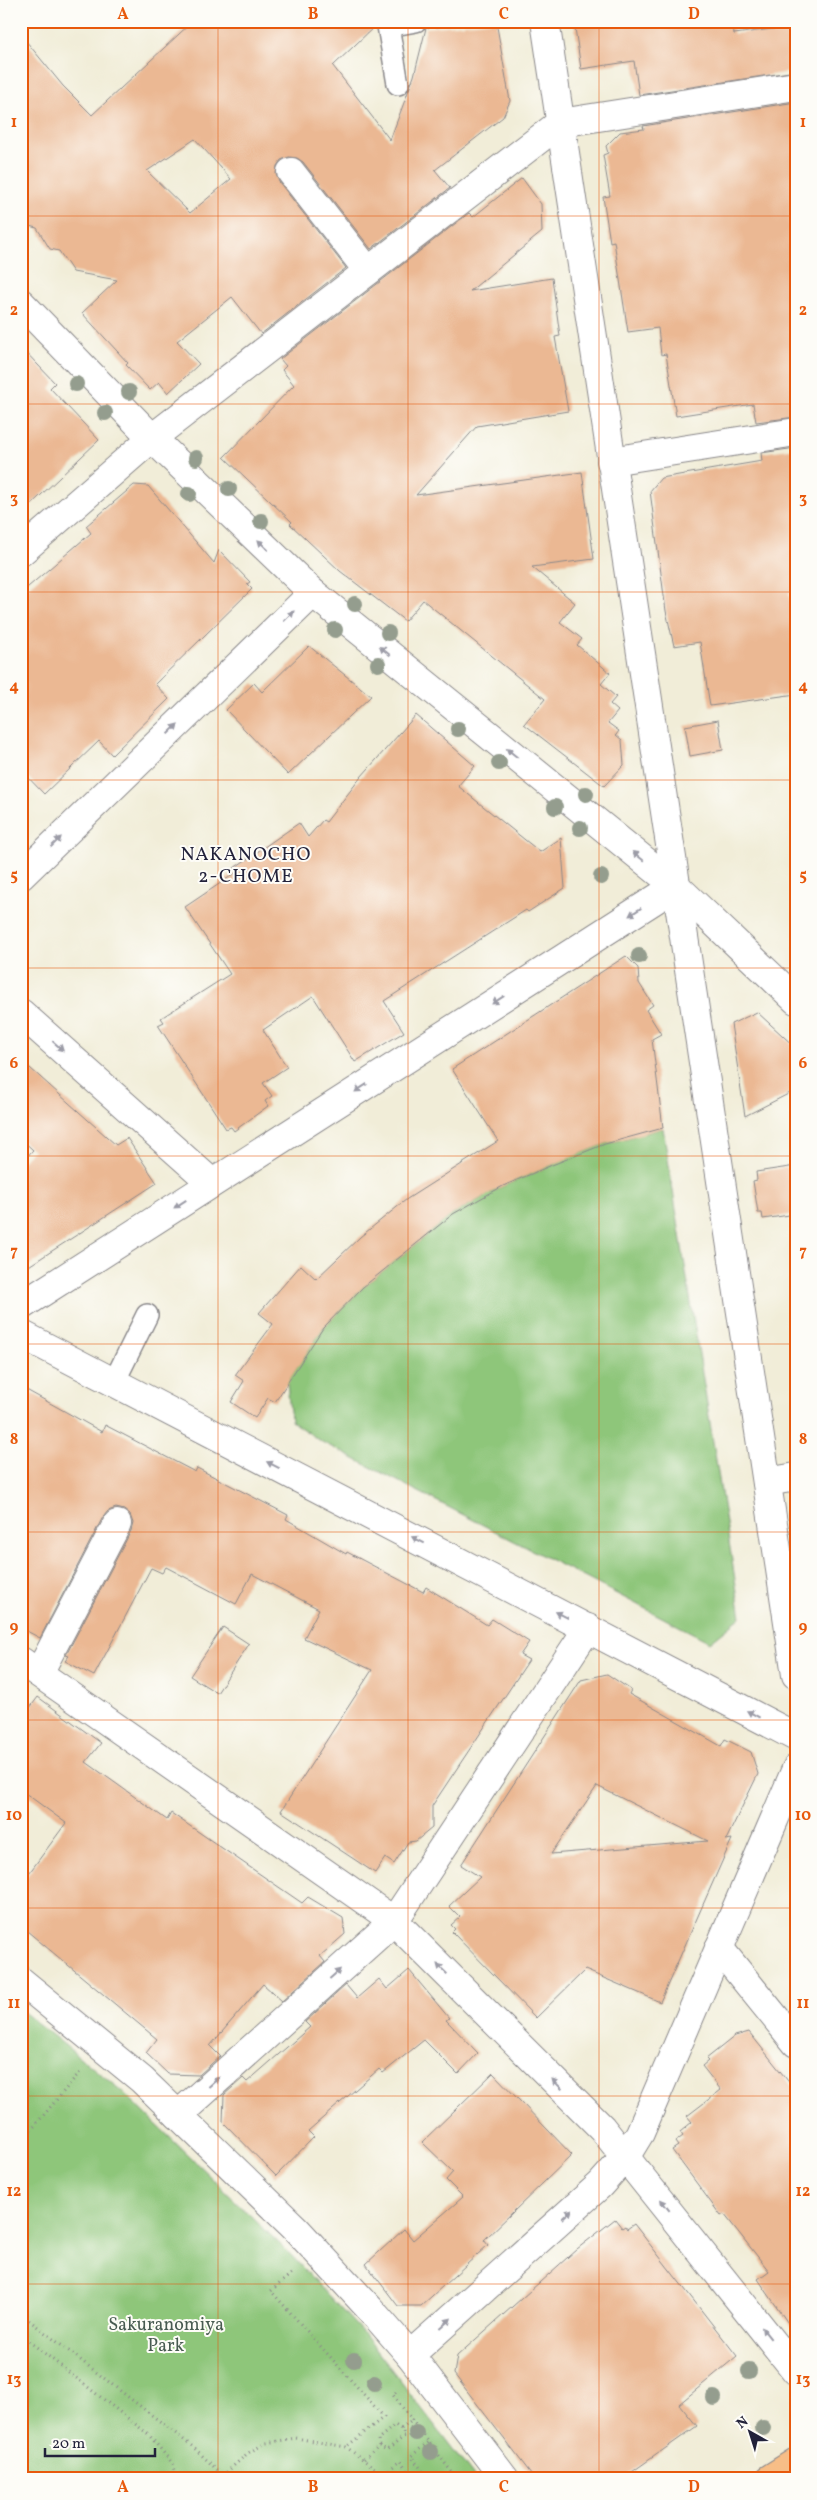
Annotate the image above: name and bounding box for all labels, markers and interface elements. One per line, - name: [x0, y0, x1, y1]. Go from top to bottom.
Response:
- text: A: [117, 4, 129, 26]
- text: B: [308, 4, 319, 26]
- text: C: [499, 4, 509, 26]
- text: D: [688, 4, 700, 26]
- text: 1: [11, 112, 17, 134]
- text: 1: [800, 112, 806, 134]
- text: 2: [10, 300, 18, 322]
- text: 2: [799, 300, 807, 322]
- text: 3: [10, 488, 18, 510]
- text: 3: [799, 488, 807, 510]
- one-way arrow: [257, 539, 269, 551]
- one-way arrow: [283, 610, 295, 622]
- one-way arrow: [379, 646, 392, 657]
- text: 4: [9, 676, 19, 698]
- text: 4: [798, 676, 808, 698]
- one-way arrow: [166, 723, 178, 735]
- one-way arrow: [505, 748, 518, 759]
- one-way arrow: [50, 837, 62, 849]
- district label: NAKANOCHO 2-CHOME: [181, 842, 311, 890]
- one-way arrow: [632, 850, 645, 861]
- text: 5: [10, 865, 18, 887]
- text: 5: [799, 865, 807, 887]
- one-way arrow: [628, 908, 641, 917]
- one-way arrow: [491, 995, 505, 1005]
- one-way arrow: [51, 1040, 63, 1052]
- text: 6: [10, 1053, 19, 1075]
- text: 6: [799, 1053, 808, 1075]
- one-way arrow: [355, 1083, 368, 1093]
- one-way arrow: [173, 1199, 187, 1209]
- text: 7: [10, 1241, 18, 1263]
- text: 7: [799, 1241, 807, 1263]
- text: 8: [10, 1429, 18, 1451]
- text: 8: [799, 1429, 807, 1451]
- one-way arrow: [266, 1461, 281, 1469]
- one-way arrow: [410, 1536, 425, 1544]
- one-way arrow: [555, 1611, 569, 1619]
- text: 9: [10, 1617, 19, 1639]
- text: 9: [799, 1617, 808, 1639]
- one-way arrow: [745, 1710, 760, 1718]
- text: 10: [6, 1805, 22, 1827]
- text: 10: [795, 1805, 811, 1827]
- one-way arrow: [436, 1963, 448, 1975]
- one-way arrow: [328, 1968, 341, 1979]
- text: 11: [8, 1993, 20, 2015]
- text: 11: [797, 1993, 809, 2015]
- one-way arrow: [207, 2076, 219, 2088]
- one-way arrow: [551, 2078, 563, 2090]
- text: 12: [7, 2181, 21, 2203]
- text: 12: [796, 2181, 810, 2203]
- one-way arrow: [659, 2199, 670, 2212]
- one-way arrow: [561, 2208, 573, 2220]
- park label: Sakuranomiya Park: [108, 2313, 224, 2359]
- one-way arrow: [440, 2317, 452, 2329]
- one-way arrow: [760, 2326, 771, 2339]
- text: 13: [7, 2369, 21, 2391]
- text: 13: [796, 2369, 810, 2391]
- north arrow: [724, 2408, 774, 2458]
- text: N: [733, 2412, 753, 2434]
- scale bar: [45, 2425, 155, 2457]
- text: 20 m: [52, 2434, 85, 2455]
- text: A: [117, 2477, 129, 2499]
- text: B: [308, 2477, 319, 2499]
- text: C: [499, 2477, 509, 2499]
- text: D: [688, 2477, 700, 2499]

